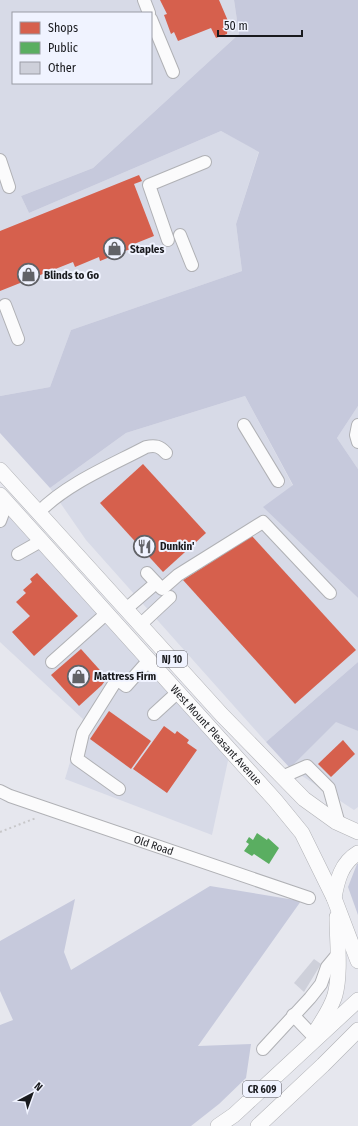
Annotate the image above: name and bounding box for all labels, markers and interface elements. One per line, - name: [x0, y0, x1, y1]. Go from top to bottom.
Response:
- legend: [12, 12, 152, 84]
- scale bar: [218, 12, 302, 38]
- text: 50 m: [224, 19, 248, 33]
- text: Shops: [48, 21, 78, 35]
- text: Public: [48, 41, 78, 55]
- text: Other: [48, 61, 77, 75]
- shop icon: Staples: [102, 236, 128, 262]
- place label: Staples: [130, 243, 164, 256]
- shop icon: Blinds to Go: [16, 262, 42, 288]
- place label: Blinds to Go: [44, 269, 99, 282]
- restaurant icon: Dunkin': [131, 533, 157, 559]
- place label: Dunkin': [160, 540, 195, 553]
- road number: NJ 10: [157, 651, 187, 667]
- shop icon: Mattress Firm: [66, 663, 92, 689]
- place label: Mattress Firm: [94, 670, 156, 683]
- street label: West Mount Pleasant Avenue: [167, 683, 264, 788]
- street label: Old Road: [132, 833, 175, 858]
- north arrow: [12, 1074, 52, 1114]
- text: N: [31, 1080, 45, 1094]
- road number: CR 609: [243, 1081, 281, 1097]

